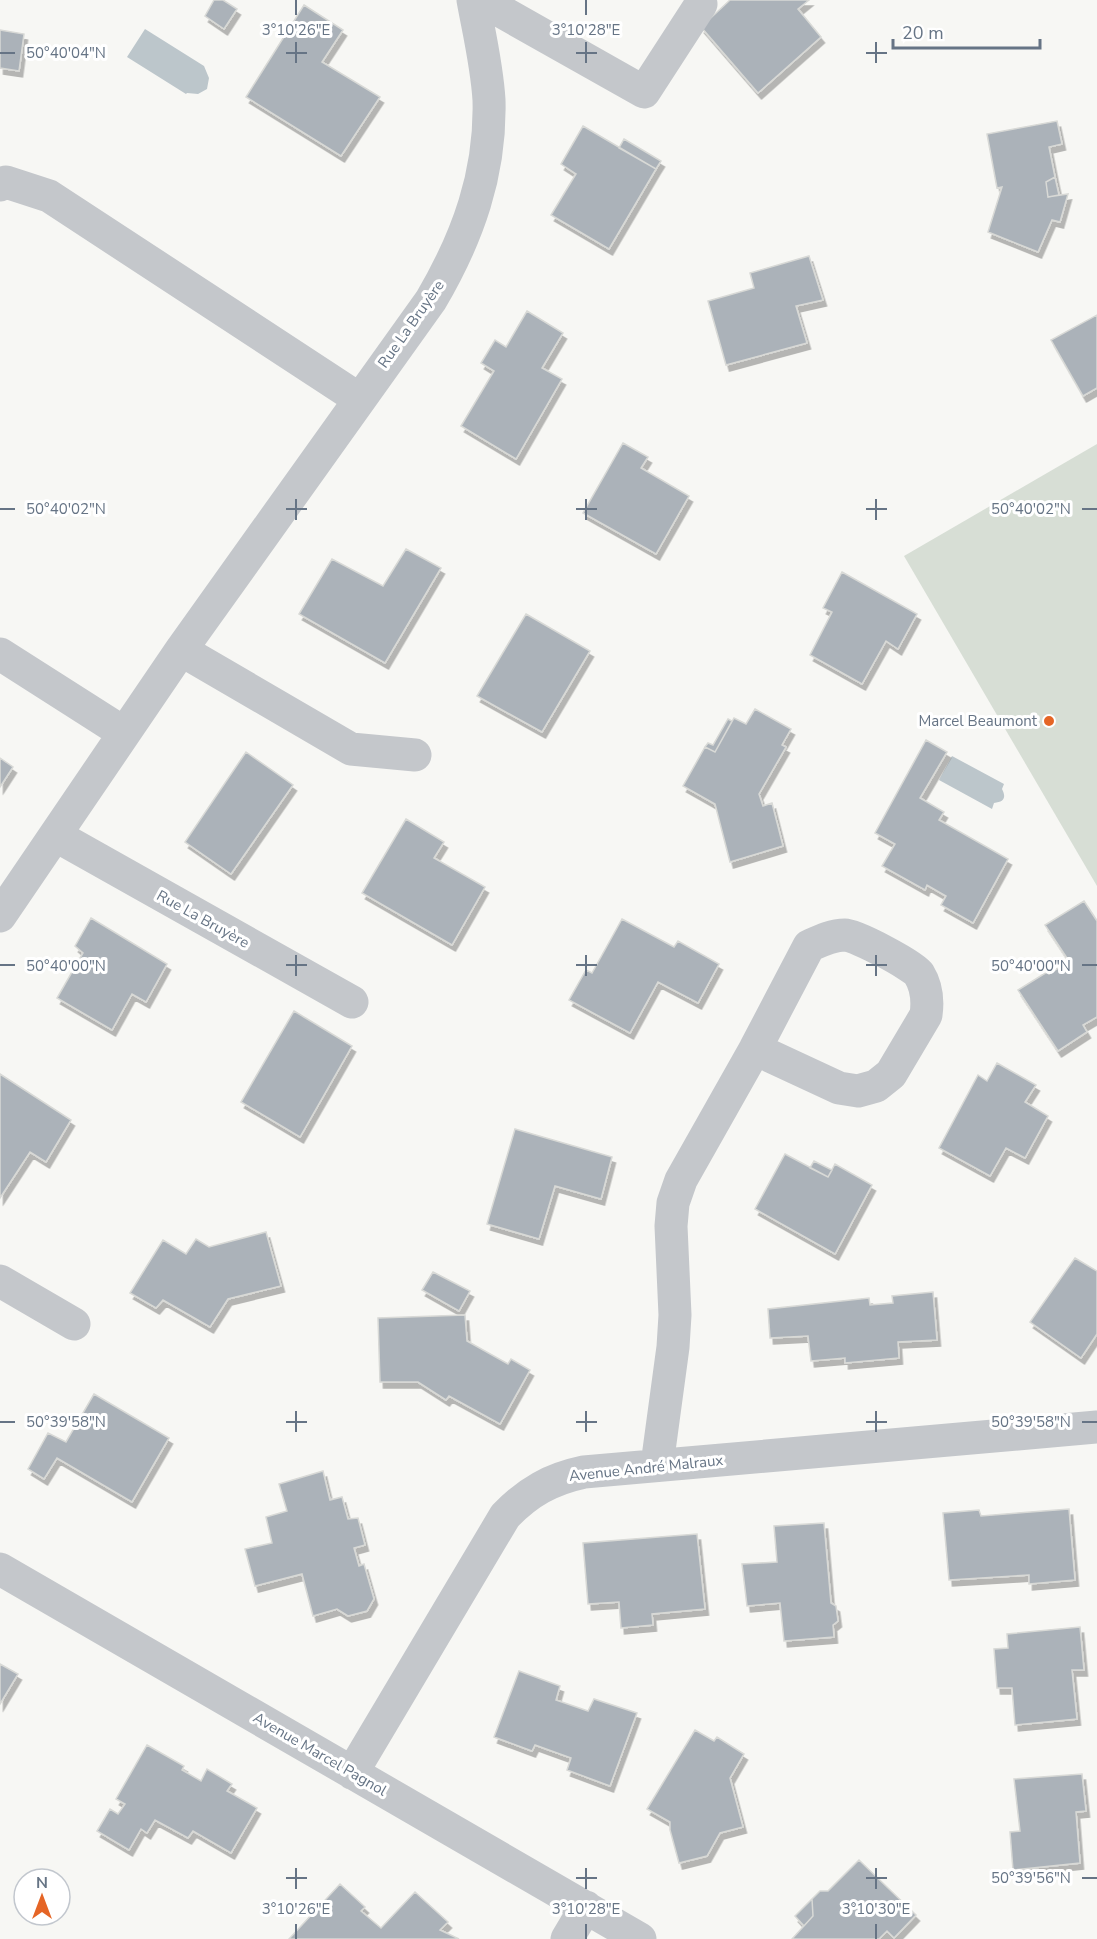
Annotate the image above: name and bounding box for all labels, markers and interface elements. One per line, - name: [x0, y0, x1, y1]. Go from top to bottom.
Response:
- scale bar: [893, 12, 1040, 50]
- text: 3°10'26"E: [262, 20, 330, 40]
- text: 3°10'28"E: [552, 20, 620, 40]
- text: 20 m: [902, 21, 944, 45]
- text: 50°40'04"N: [26, 43, 106, 63]
- street label: Rue La Bruyère: [373, 276, 449, 372]
- text: 50°40'02"N: [26, 499, 106, 519]
- text: 50°40'02"N: [991, 499, 1071, 519]
- place label: Marcel Beaumont: [918, 711, 1038, 731]
- marker: Marcel Beaumont: [1042, 714, 1056, 728]
- street label: Rue La Bruyère: [153, 885, 253, 953]
- text: 50°40'00"N: [26, 956, 106, 976]
- text: 50°40'00"N: [991, 956, 1071, 976]
- text: 50°39'58"N: [26, 1412, 106, 1432]
- text: 50°39'58"N: [991, 1412, 1071, 1432]
- street label: Avenue André Malraux: [568, 1450, 724, 1486]
- street label: Avenue Marcel Pagnol: [250, 1708, 391, 1801]
- north arrow: [12, 1867, 72, 1927]
- text: 50°39'56"N: [991, 1868, 1071, 1888]
- text: N: [36, 1872, 48, 1894]
- text: 3°10'26"E: [262, 1899, 330, 1919]
- text: 3°10'28"E: [552, 1899, 620, 1919]
- text: 3°10'30"E: [842, 1899, 910, 1919]

